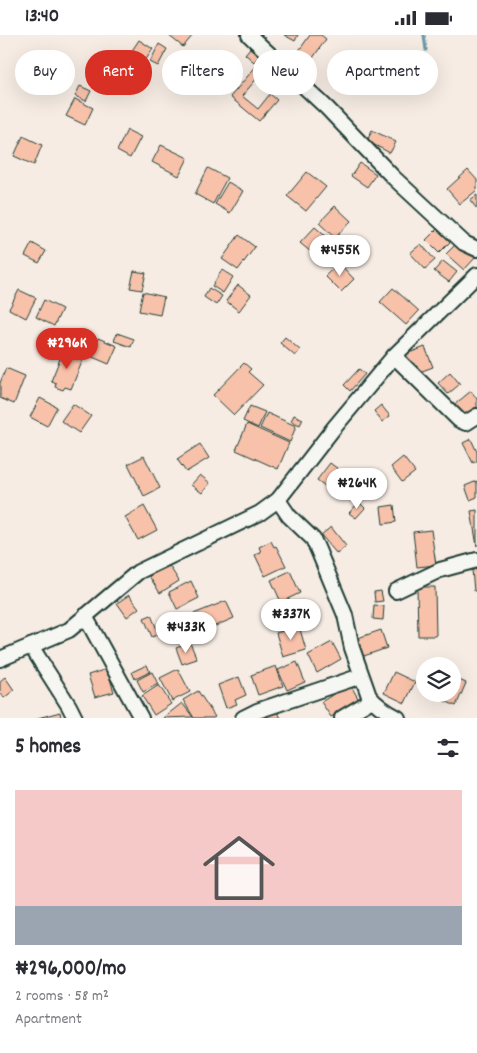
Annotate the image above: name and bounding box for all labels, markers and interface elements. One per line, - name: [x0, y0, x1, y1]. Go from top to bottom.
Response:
- text: 13:40: [25, 4, 59, 31]
- chip: Buy: [15, 50, 75, 95]
- chip: Rent: [85, 50, 152, 95]
- chip: Filters: [162, 50, 243, 95]
- chip: New: [253, 50, 317, 95]
- chip: Apartment: [327, 50, 438, 95]
- pin: ₦455K: [305, 235, 375, 277]
- text: ₦455K: [320, 239, 360, 262]
- pin: ₦296K: [32, 327, 102, 370]
- text: ₦296K: [47, 332, 87, 355]
- pin: ₦264K: [322, 467, 392, 510]
- text: ₦264K: [337, 472, 377, 495]
- pin: ₦337K: [256, 599, 326, 641]
- text: ₦337K: [272, 603, 310, 626]
- pin: ₦433K: [151, 611, 221, 654]
- text: ₦433K: [167, 616, 205, 639]
- map controls: [416, 657, 461, 702]
- button: layers: [416, 657, 461, 702]
- text: 5 homes: [15, 733, 81, 763]
- icon: filters: [434, 734, 462, 762]
- icon: home: [194, 823, 284, 913]
- text: ₦296,000/mo: [15, 955, 126, 985]
- text: 2 rooms · 58 m²: [15, 985, 109, 1008]
- text: Apartment: [15, 1008, 82, 1031]

